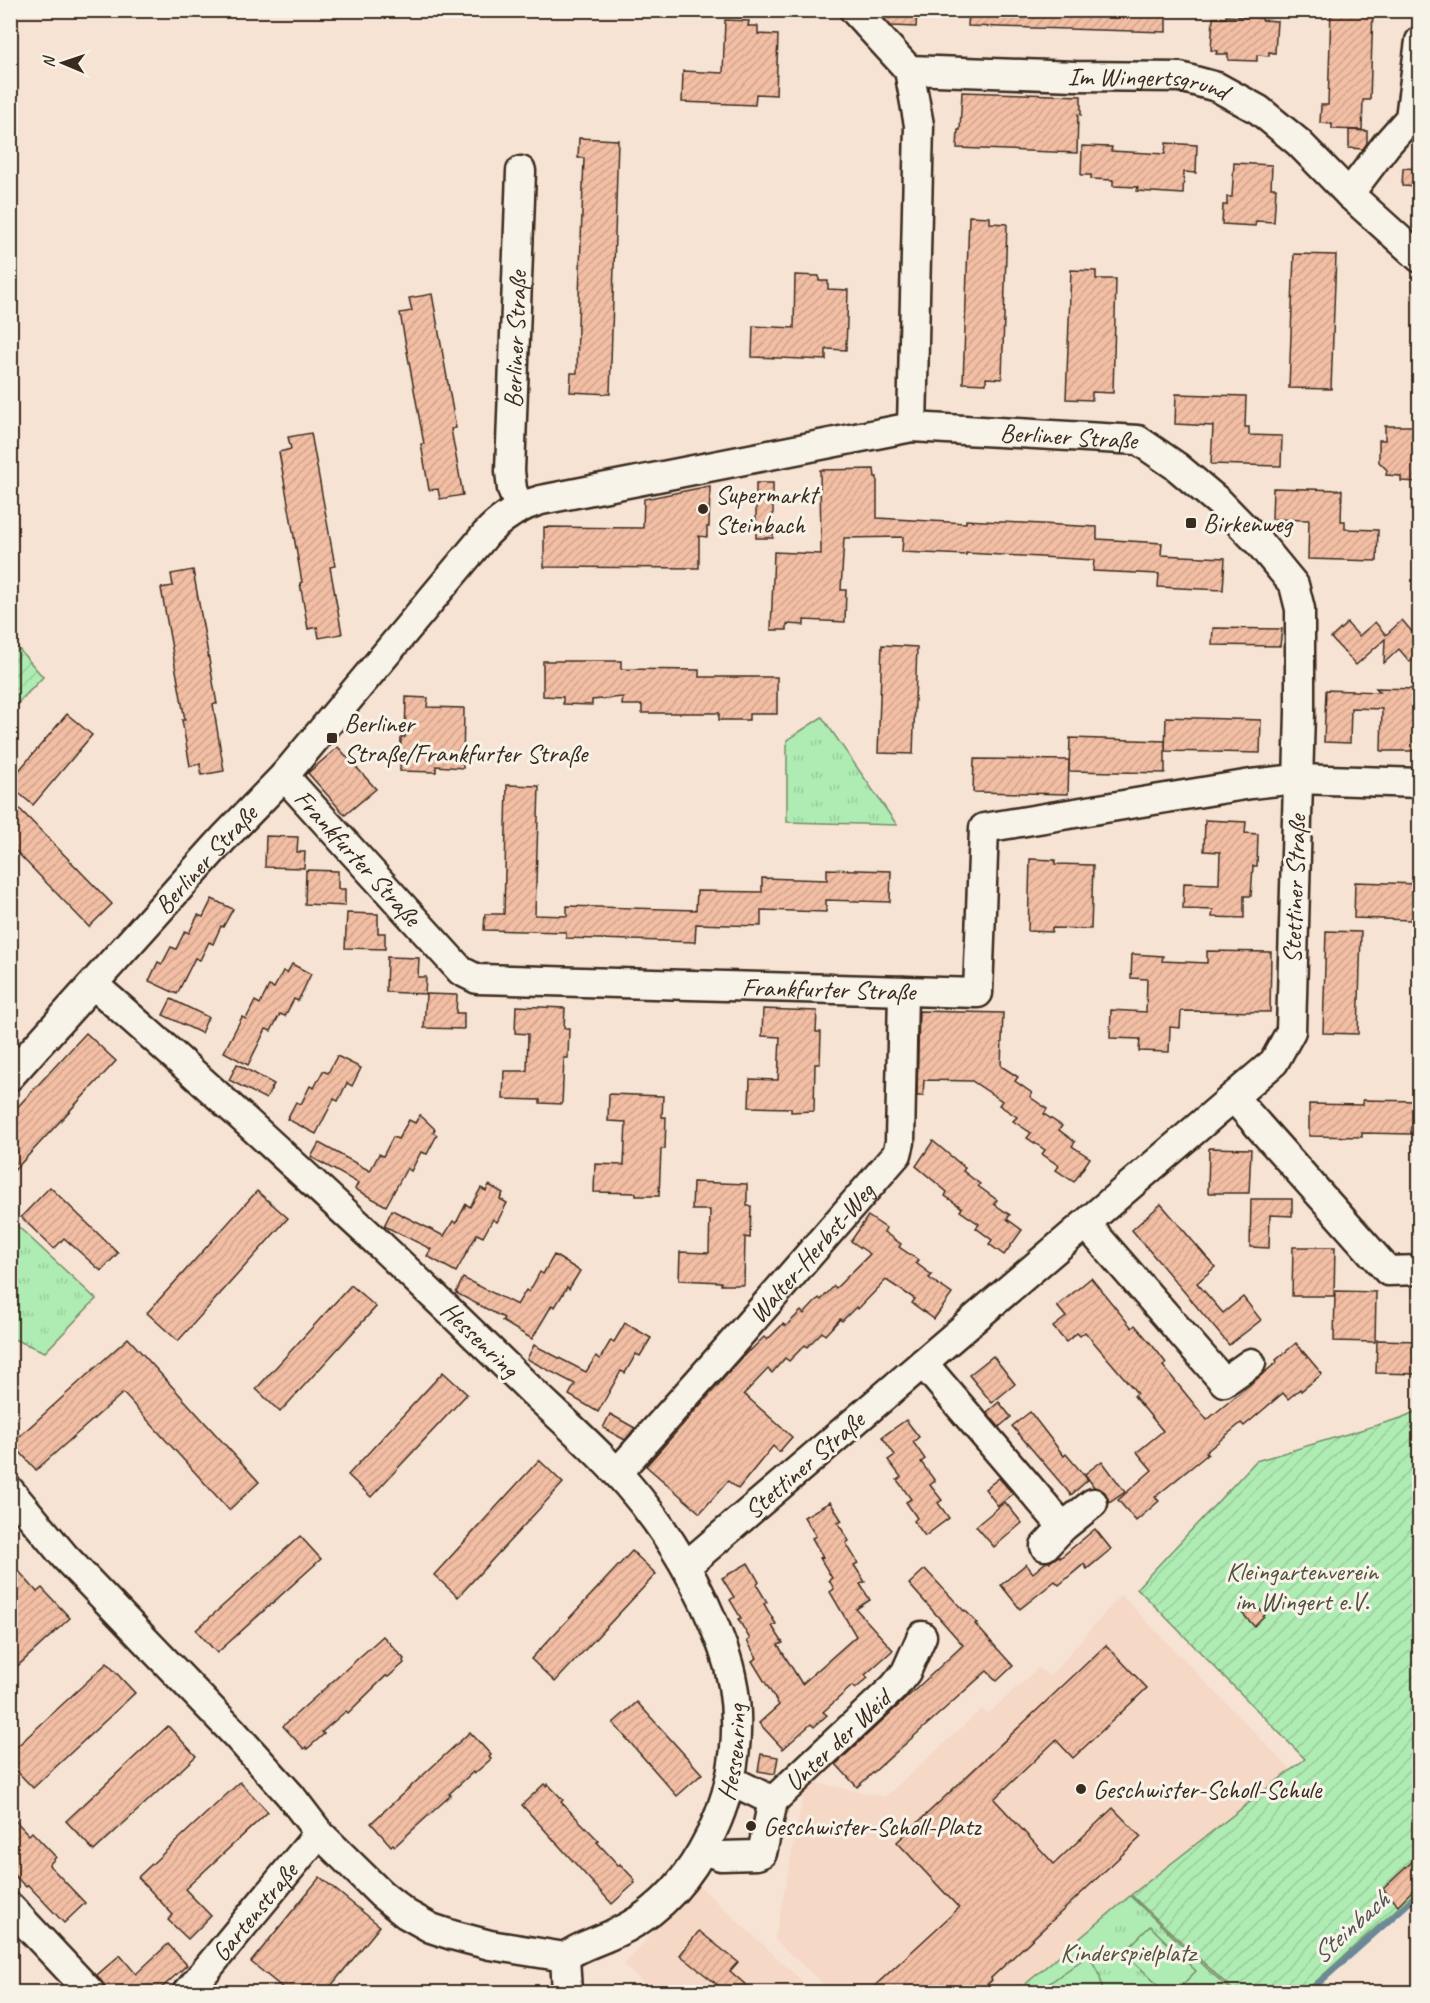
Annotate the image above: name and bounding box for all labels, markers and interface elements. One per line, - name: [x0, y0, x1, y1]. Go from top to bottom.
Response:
- north arrow: [33, 33, 93, 93]
- text: N: [39, 54, 59, 68]
- street label: Im Wingertsgrund: [1067, 60, 1238, 109]
- street label: Berliner Straße: [496, 268, 534, 409]
- street label: Berliner Straße: [999, 416, 1141, 457]
- place label: Supermarkt Steinbach: [715, 478, 820, 541]
- marker: Supermarkt Steinbach: [696, 502, 710, 516]
- place label: Birkenweg: [1203, 507, 1294, 540]
- marker: Birkenweg: [1184, 516, 1198, 530]
- place label: Berliner Straße/Frankfurter Straße: [344, 707, 590, 770]
- marker: Berliner Straße/Frankfurter Straße: [325, 731, 339, 745]
- street label: Frankfurter Straße: [287, 782, 430, 935]
- street label: Berliner Straße: [147, 796, 266, 921]
- street label: Stettiner Straße: [1275, 812, 1314, 964]
- street label: Frankfurter Straße: [741, 970, 918, 1008]
- street label: Walter-Herbst-Weg: [742, 1174, 883, 1330]
- street label: Hessenring: [434, 1294, 527, 1386]
- street label: Stettiner Straße: [737, 1402, 873, 1527]
- park label: Kleingartenverein im Wingert e.V.: [1226, 1555, 1379, 1618]
- street label: Unter der Weid: [778, 1680, 900, 1798]
- street label: Hessenring: [709, 1702, 753, 1804]
- place label: Geschwister-Scholl-Schule: [1093, 1773, 1323, 1806]
- marker: Geschwister-Scholl-Schule: [1074, 1782, 1088, 1796]
- place label: Geschwister-Scholl-Platz: [763, 1810, 982, 1843]
- marker: Geschwister-Scholl-Platz: [744, 1819, 758, 1833]
- street label: Gartenstraße: [204, 1854, 307, 1968]
- water label: Steinbach: [1304, 1882, 1397, 1971]
- park label: Kinderspielplatz: [1060, 1936, 1199, 1969]

